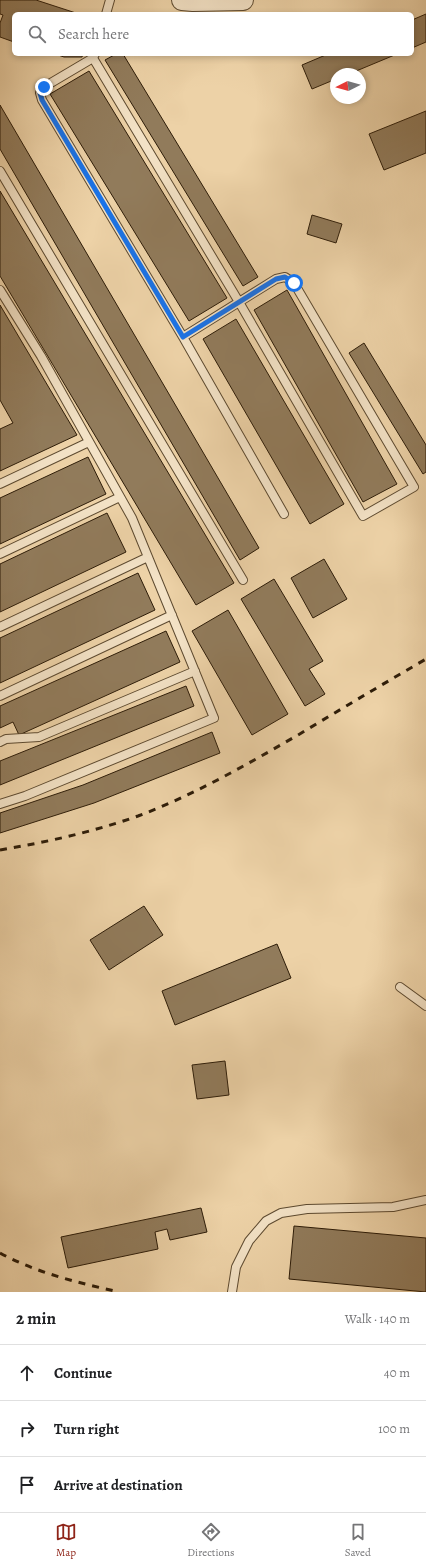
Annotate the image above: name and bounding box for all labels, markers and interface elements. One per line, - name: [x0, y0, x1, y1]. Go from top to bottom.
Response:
- search box: [12, 12, 414, 56]
- icon: search: [26, 23, 48, 45]
- text: Search here: [58, 24, 129, 44]
- north arrow: [330, 68, 366, 104]
- route end: [35, 78, 53, 96]
- route start: [285, 274, 303, 292]
- text: 2 min: [16, 1307, 56, 1330]
- text: Walk · 140 m: [345, 1310, 410, 1327]
- icon: ahead: [16, 1362, 38, 1384]
- text: Continue: [54, 1363, 112, 1383]
- text: 40 m: [384, 1364, 410, 1381]
- icon: right: [16, 1418, 38, 1440]
- text: Turn right: [54, 1419, 119, 1439]
- text: 100 m: [378, 1420, 410, 1437]
- icon: arrive: [16, 1474, 38, 1496]
- text: Arrive at destination: [54, 1475, 183, 1495]
- tab: Map: [55, 1521, 77, 1560]
- tab: Directions: [187, 1521, 235, 1560]
- tab: Saved: [345, 1521, 371, 1560]

